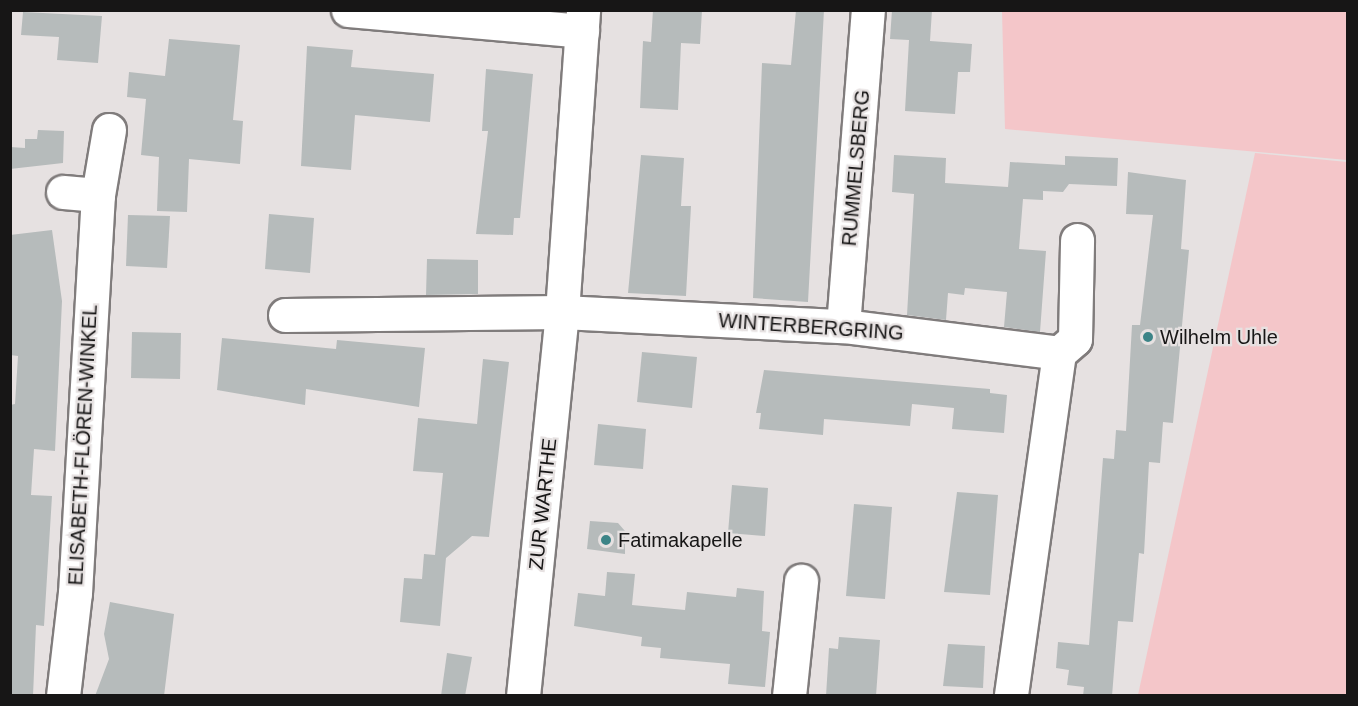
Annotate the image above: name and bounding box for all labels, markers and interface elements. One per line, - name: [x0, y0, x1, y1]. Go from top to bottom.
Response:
- street label: RUMMELSBERG: [837, 89, 875, 247]
- street label: ELISABETH-FLÖREN-WINKEL: [64, 304, 102, 586]
- street label: WINTERBERGRING: [718, 309, 904, 345]
- place label: Wilhelm Uhle: [1160, 325, 1278, 349]
- marker: Wilhelm Uhle: [1141, 330, 1155, 344]
- street label: ZUR WARTHE: [524, 437, 562, 571]
- place label: Fatimakapelle: [618, 528, 743, 552]
- marker: Fatimakapelle: [599, 533, 613, 547]

